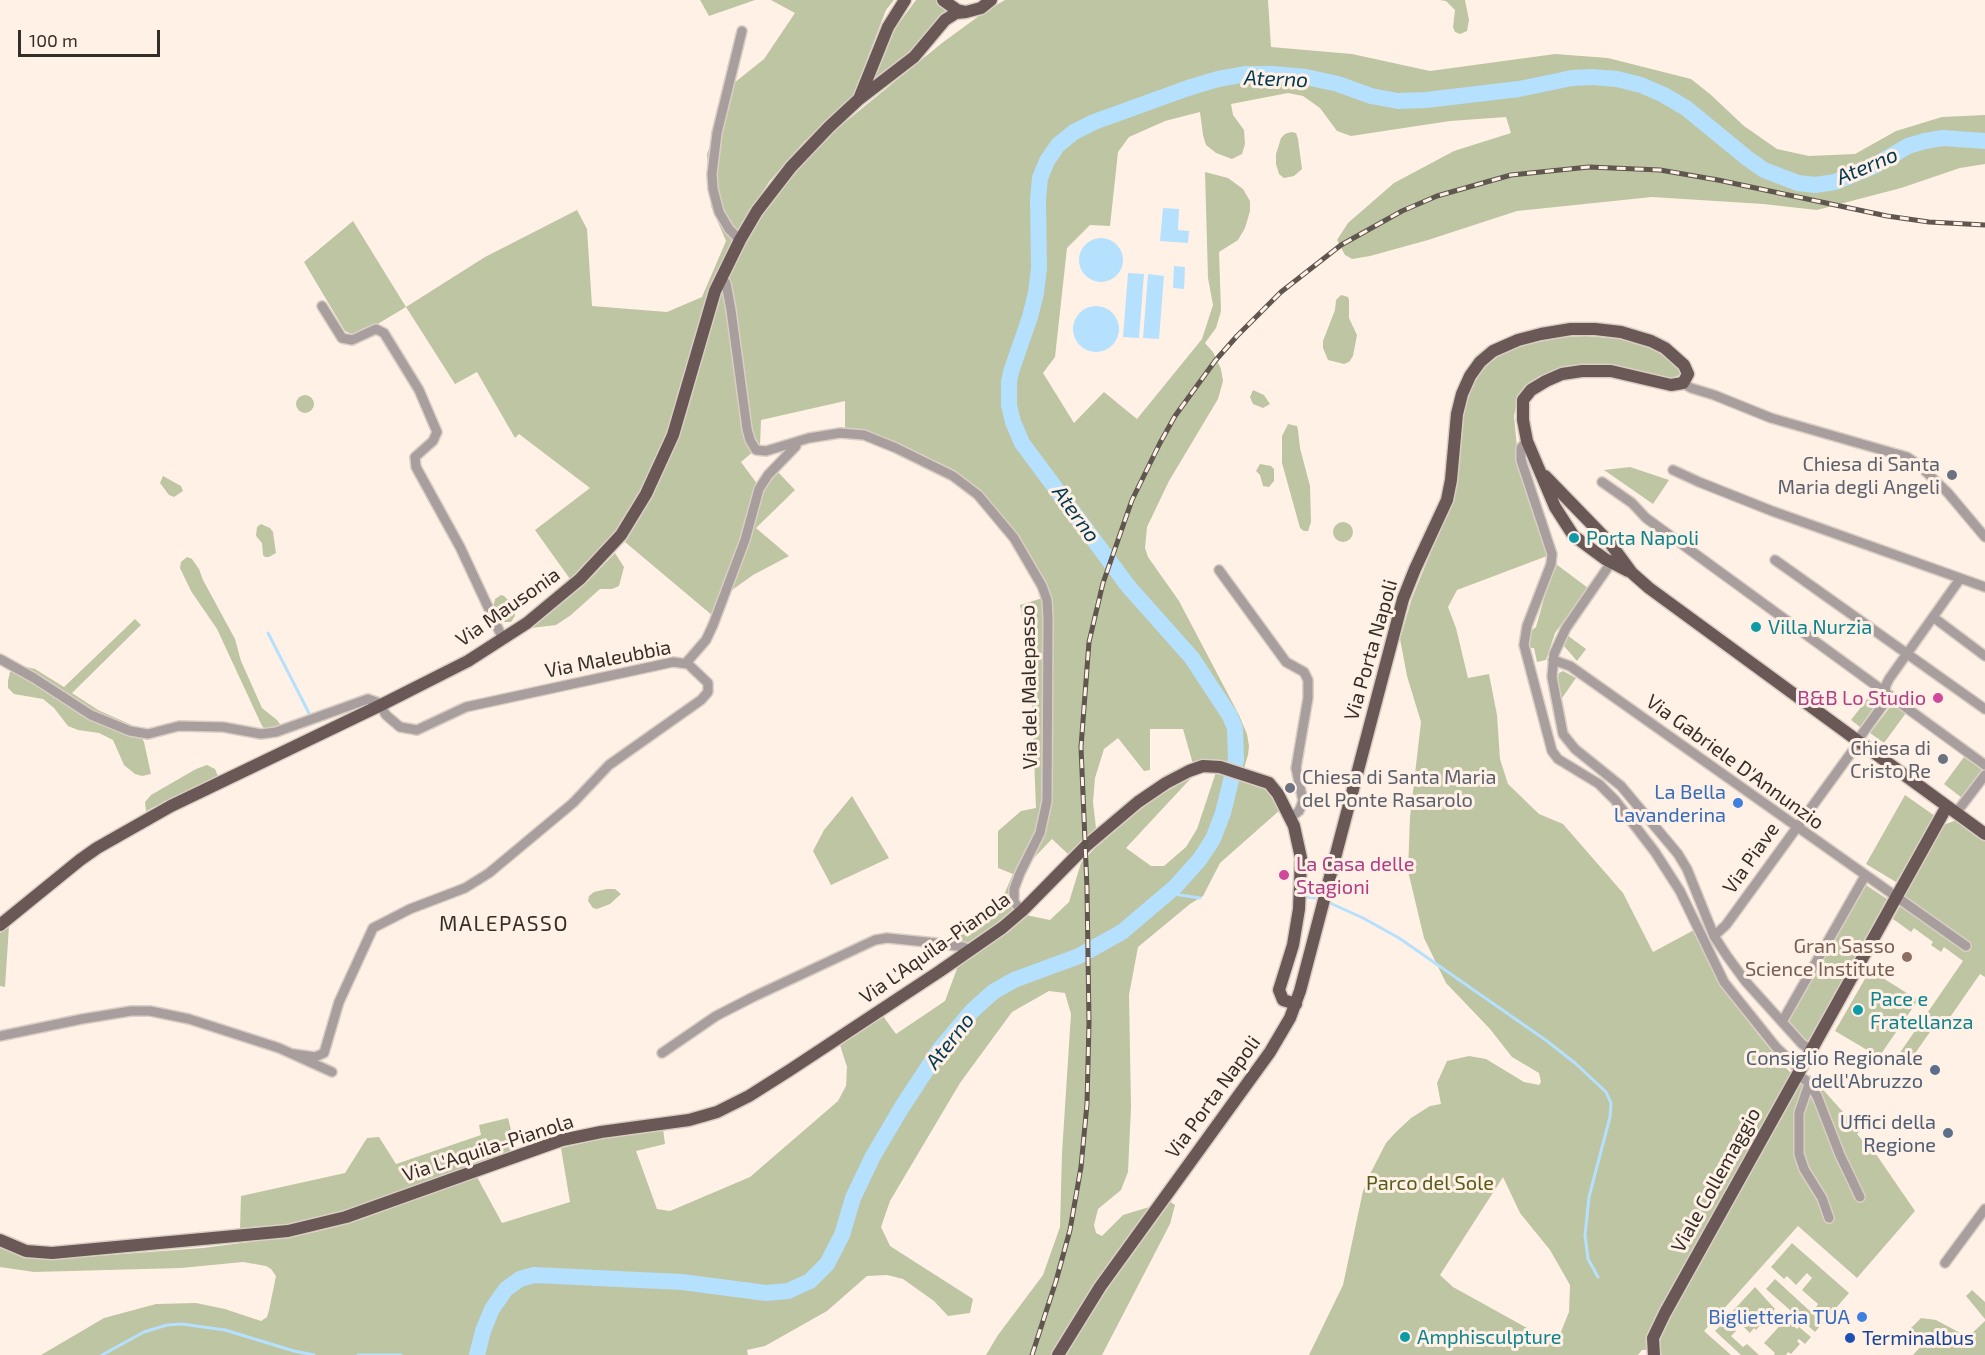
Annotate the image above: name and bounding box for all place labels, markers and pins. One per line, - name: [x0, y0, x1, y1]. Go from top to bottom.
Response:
- place label: Chiesa di Santa Maria degli Angeli: [1778, 452, 1940, 499]
- marker: Chiesa di Santa Maria degli Angeli: [1945, 468, 1959, 482]
- place label: Porta Napoli: [1586, 526, 1699, 550]
- marker: Porta Napoli: [1567, 531, 1581, 545]
- place label: Villa Nurzia: [1768, 615, 1872, 639]
- marker: Villa Nurzia: [1749, 620, 1763, 634]
- place label: B&B Lo Studio: [1797, 686, 1926, 710]
- marker: B&B Lo Studio: [1931, 691, 1945, 705]
- place label: Chiesa di Cristo Re: [1850, 736, 1931, 783]
- marker: Chiesa di Cristo Re: [1936, 752, 1950, 766]
- place label: Chiesa di Santa Maria del Ponte Rasarolo: [1302, 765, 1497, 812]
- place label: La Bella Lavanderina: [1614, 780, 1726, 827]
- marker: Chiesa di Santa Maria del Ponte Rasarolo: [1283, 781, 1297, 795]
- marker: La Bella Lavanderina: [1731, 796, 1745, 810]
- place label: La Casa delle Stagioni: [1296, 852, 1415, 899]
- marker: La Casa delle Stagioni: [1277, 868, 1291, 882]
- place label: Gran Sasso Science Institute: [1745, 934, 1895, 981]
- marker: Gran Sasso Science Institute: [1900, 950, 1914, 964]
- place label: Pace e Fratellanza: [1870, 987, 1973, 1034]
- marker: Pace e Fratellanza: [1851, 1003, 1865, 1017]
- place label: Consiglio Regionale dell'Abruzzo: [1746, 1046, 1923, 1093]
- marker: Consiglio Regionale dell'Abruzzo: [1928, 1063, 1942, 1077]
- place label: Uffici della Regione: [1840, 1110, 1936, 1157]
- marker: Uffici della Regione: [1941, 1126, 1955, 1140]
- place label: Biglietteria TUA: [1708, 1305, 1850, 1329]
- marker: Biglietteria TUA: [1855, 1310, 1869, 1324]
- place label: Amphisculpture: [1417, 1325, 1562, 1349]
- place label: Terminalbus: [1862, 1326, 1974, 1350]
- marker: Amphisculpture: [1398, 1330, 1412, 1344]
- marker: Terminalbus: [1843, 1331, 1857, 1345]

